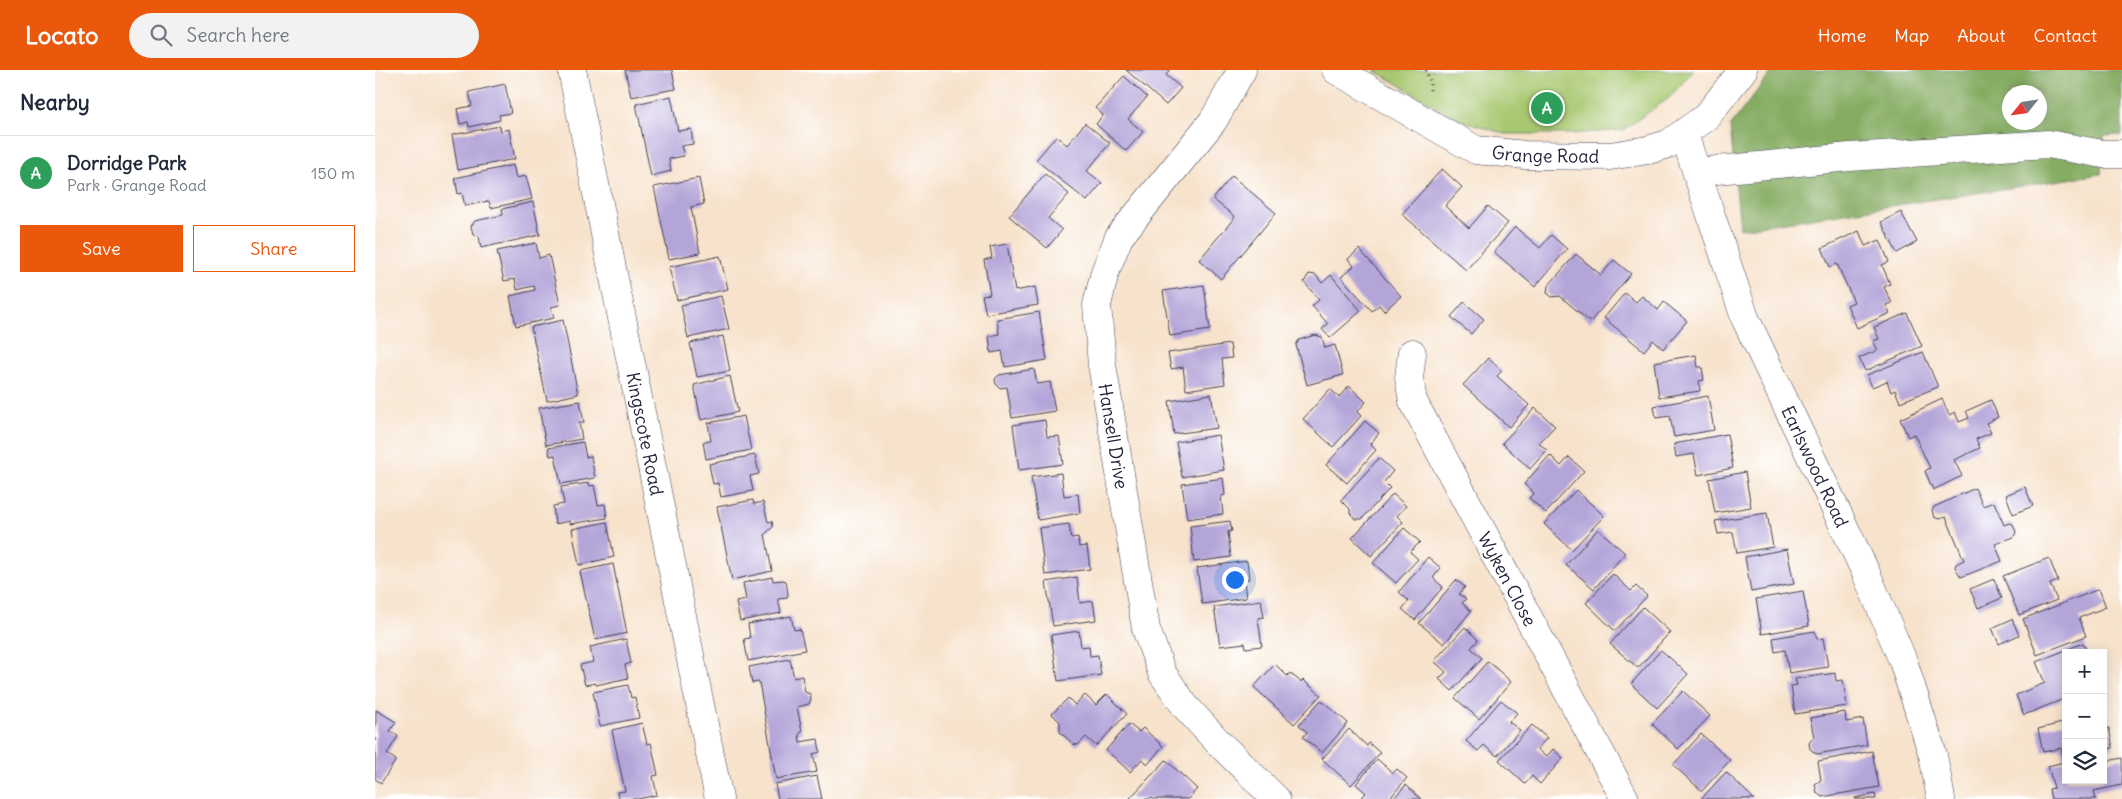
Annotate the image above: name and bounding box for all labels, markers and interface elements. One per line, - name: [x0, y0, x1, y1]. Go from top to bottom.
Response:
- search box: [129, 13, 479, 58]
- text: Locato: [25, 20, 99, 50]
- icon: search: [147, 21, 175, 49]
- text: Search here: [187, 23, 290, 47]
- text: Home: [1818, 24, 1866, 47]
- text: Map: [1894, 24, 1929, 47]
- text: About: [1957, 24, 2005, 47]
- text: Contact: [2033, 24, 2097, 47]
- north arrow: [2002, 85, 2047, 130]
- text: Nearby: [20, 89, 90, 116]
- pin: A: [1531, 89, 1563, 127]
- street label: Grange Road: [1491, 140, 1600, 167]
- text: Dorridge Park: [67, 151, 187, 175]
- text: A: [31, 163, 41, 183]
- text: 150 m: [311, 163, 355, 183]
- text: Park · Grange Road: [67, 175, 206, 195]
- button: Save: [20, 225, 183, 272]
- button: Share: [193, 225, 355, 272]
- street label: Kingscote Road: [622, 370, 669, 498]
- street label: Hansell Drive: [1094, 382, 1134, 491]
- street label: Earlswood Road: [1777, 402, 1854, 531]
- street label: Wyken Close: [1473, 528, 1542, 630]
- your location: [1222, 567, 1248, 593]
- map controls: [2062, 649, 2107, 784]
- button: +: [2062, 649, 2107, 694]
- button: −: [2062, 694, 2107, 739]
- button: layers: [2062, 739, 2107, 784]

